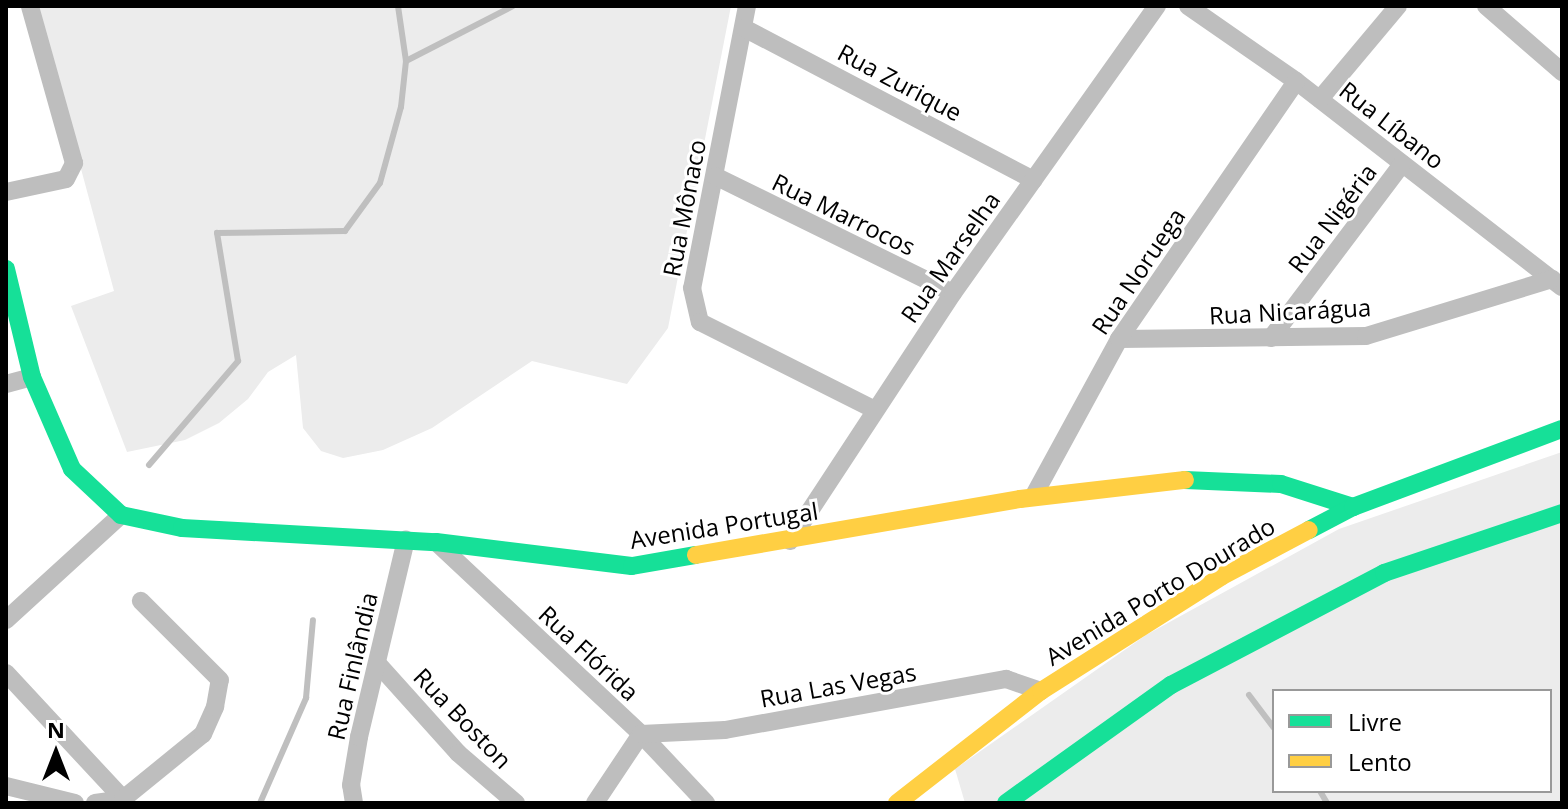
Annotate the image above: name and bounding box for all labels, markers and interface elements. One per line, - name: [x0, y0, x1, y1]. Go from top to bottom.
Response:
- street label: Rua Zurique: [833, 37, 967, 127]
- street label: Rua Líbano: [1334, 75, 1450, 175]
- street label: Rua Mônaco: [657, 137, 711, 279]
- street label: Rua Nigéria: [1282, 158, 1382, 278]
- street label: Rua Marrocos: [768, 167, 920, 261]
- street label: Rua Marselha: [894, 186, 1006, 328]
- street label: Rua Noruega: [1085, 202, 1191, 340]
- street label: Rua Nicarágua: [1208, 292, 1372, 330]
- street label: Avenida Portugal: [628, 496, 820, 554]
- street label: Avenida Porto Dourado: [1040, 511, 1280, 671]
- street label: Rua Finlândia: [321, 589, 383, 743]
- street label: Rua Flórida: [533, 600, 645, 706]
- street label: Rua Las Vegas: [758, 657, 918, 713]
- street label: Rua Boston: [408, 662, 518, 774]
- legend: [1272, 689, 1552, 793]
- text: Livre: [1348, 705, 1402, 738]
- north arrow: [16, 713, 96, 793]
- text: N: [47, 714, 65, 744]
- text: Lento: [1348, 745, 1412, 778]

